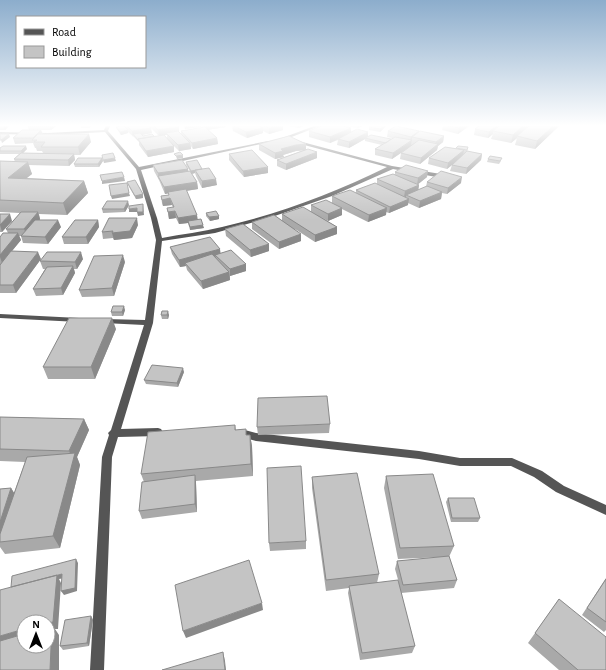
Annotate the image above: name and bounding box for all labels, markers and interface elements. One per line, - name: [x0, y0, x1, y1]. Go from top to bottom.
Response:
- legend: [16, 16, 146, 68]
- text: Road: [52, 26, 76, 38]
- text: Building: [52, 46, 92, 58]
- north arrow: [16, 614, 56, 654]
- text: N: [32, 619, 40, 630]

